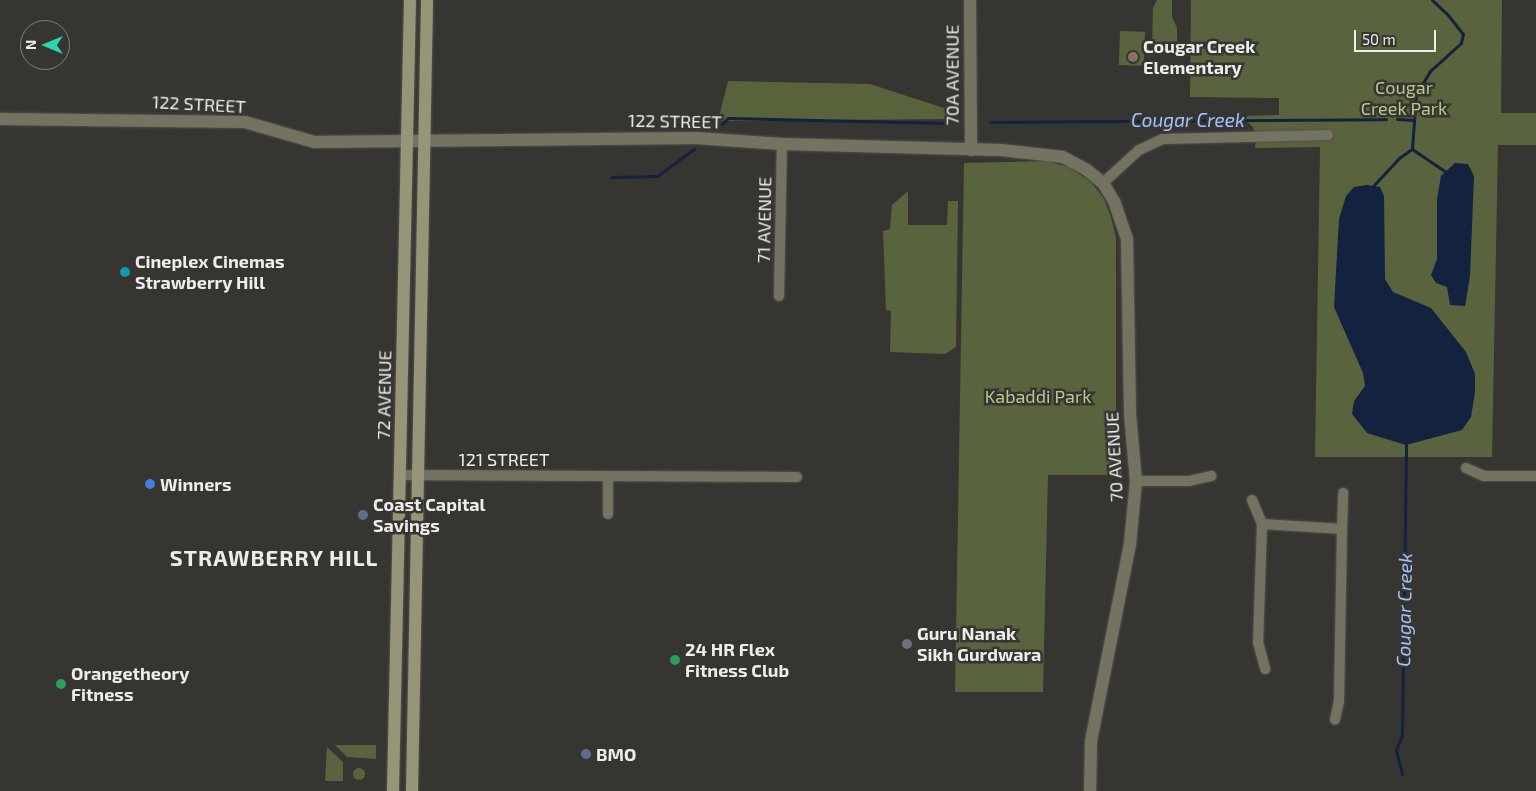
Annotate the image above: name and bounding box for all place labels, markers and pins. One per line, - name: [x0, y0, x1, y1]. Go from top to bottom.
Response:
- place label: Cougar Creek Elementary: [1143, 36, 1256, 78]
- marker: Cougar Creek Elementary: [1127, 51, 1139, 63]
- place label: Cineplex Cinemas Strawberry Hill: [135, 251, 285, 294]
- marker: Cineplex Cinemas Strawberry Hill: [119, 266, 131, 278]
- place label: Winners: [160, 473, 232, 495]
- marker: Winners: [144, 478, 156, 490]
- place label: Coast Capital Savings: [373, 494, 485, 536]
- marker: Coast Capital Savings: [357, 509, 369, 521]
- place label: Guru Nanak Sikh Gurdwara: [917, 623, 1041, 666]
- marker: Guru Nanak Sikh Gurdwara: [901, 638, 913, 650]
- place label: 24 HR Flex Fitness Club: [685, 639, 789, 682]
- marker: 24 HR Flex Fitness Club: [669, 654, 681, 666]
- place label: Orangetheory Fitness: [71, 663, 189, 706]
- marker: Orangetheory Fitness: [55, 678, 67, 690]
- place label: BMO: [596, 743, 636, 765]
- marker: BMO: [580, 748, 592, 760]

